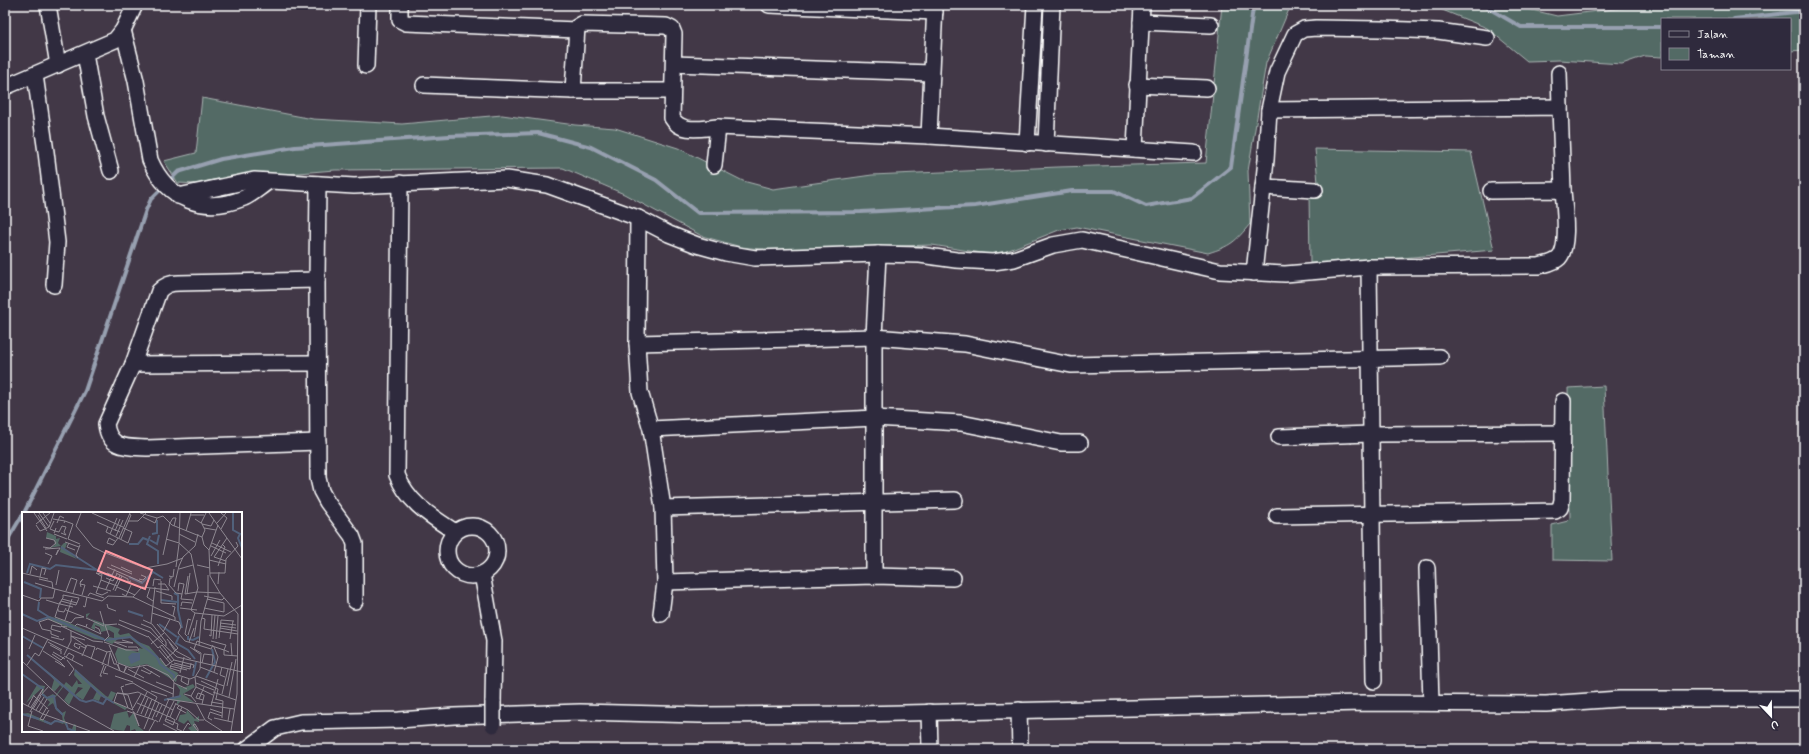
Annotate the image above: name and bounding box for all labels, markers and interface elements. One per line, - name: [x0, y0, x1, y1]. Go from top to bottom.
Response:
- legend: [1661, 18, 1791, 70]
- text: Jalan: [1697, 27, 1729, 43]
- text: Taman: [1697, 47, 1736, 63]
- inset map: [22, 512, 242, 732]
- north arrow: [1751, 696, 1791, 736]
- text: U: [1768, 717, 1780, 732]

